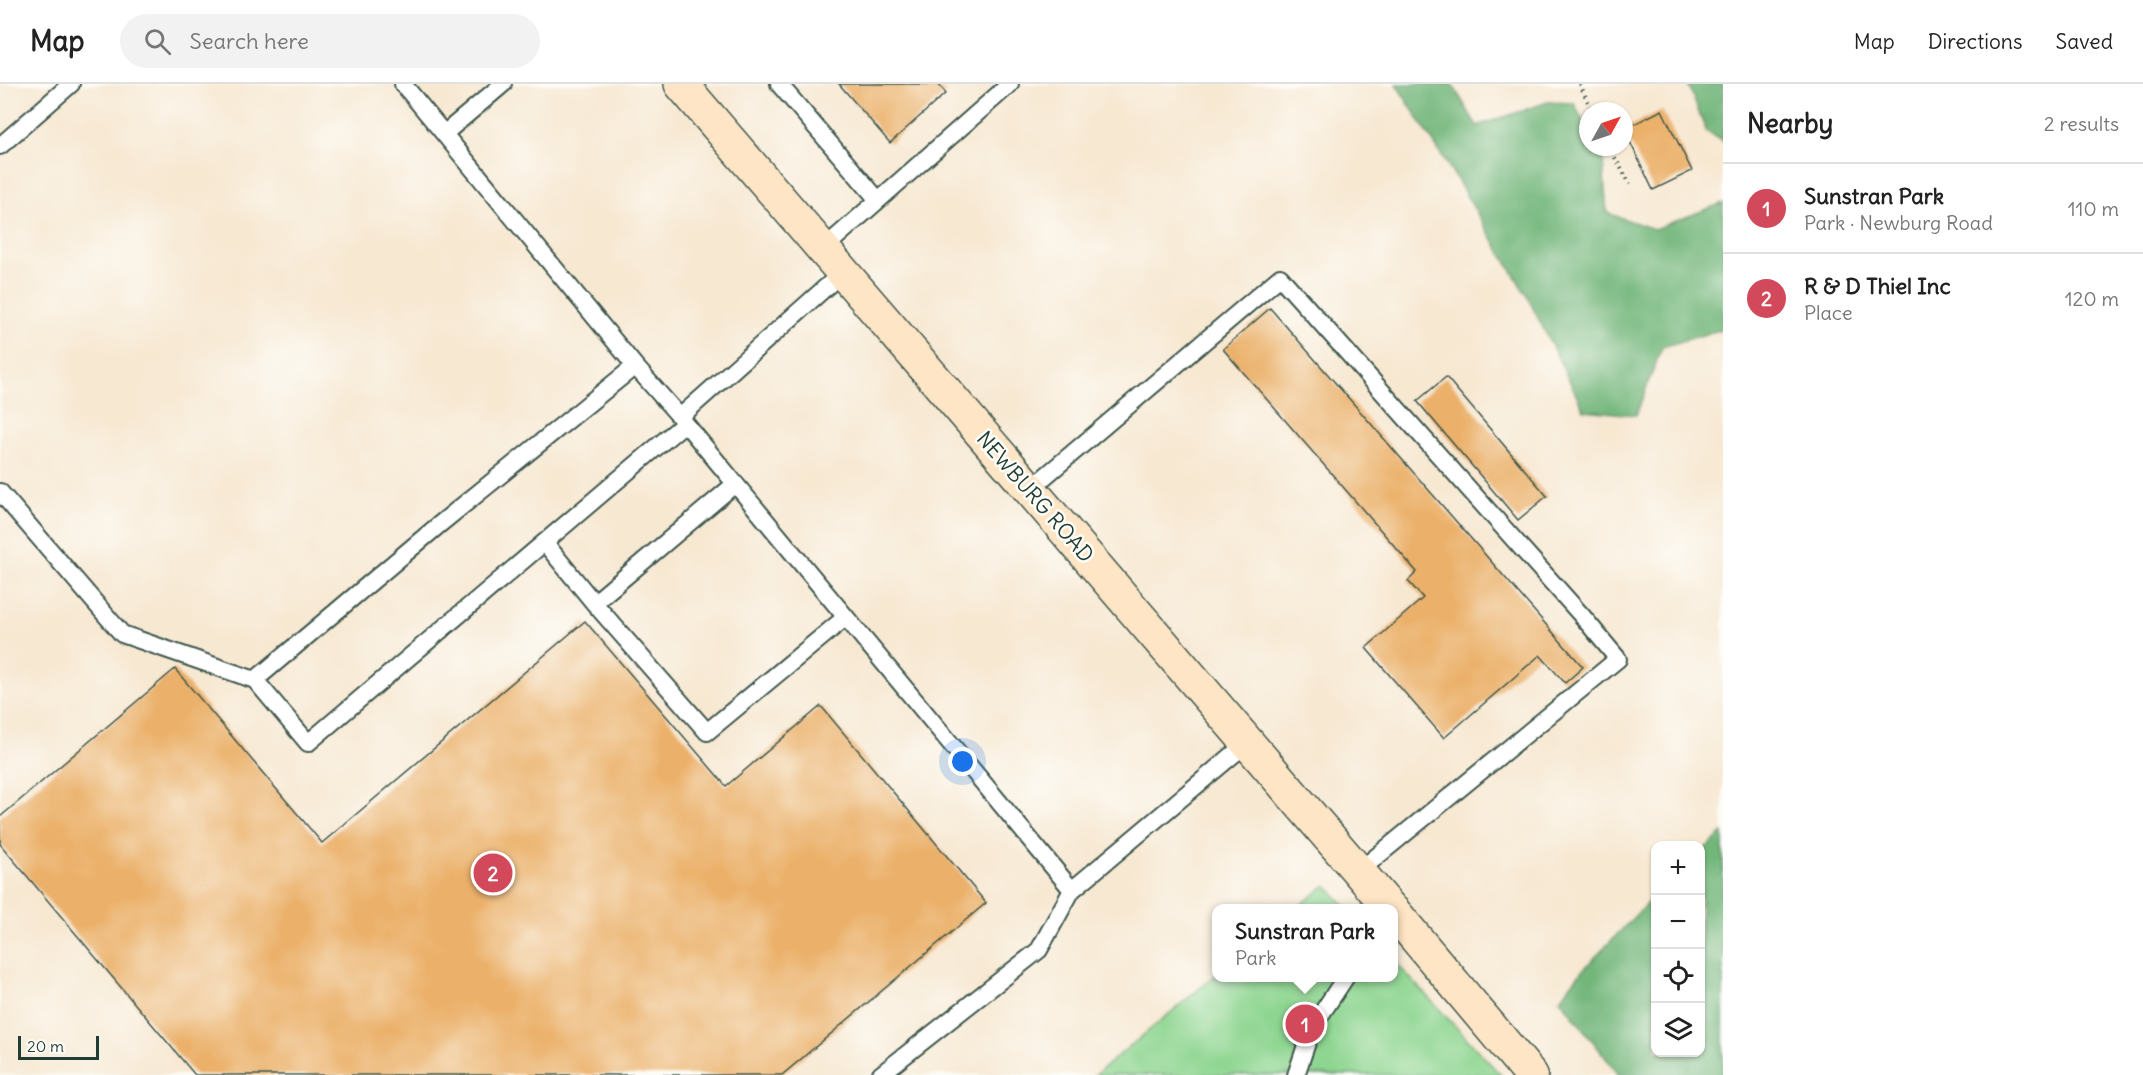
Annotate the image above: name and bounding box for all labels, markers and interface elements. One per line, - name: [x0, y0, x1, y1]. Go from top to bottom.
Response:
- search box: [120, 14, 540, 68]
- text: Map: [30, 23, 84, 59]
- icon: search: [141, 25, 174, 58]
- text: Search here: [189, 27, 309, 55]
- text: Map: [1854, 28, 1895, 55]
- text: Directions: [1928, 28, 2022, 55]
- text: Saved: [2055, 28, 2113, 55]
- north arrow: [1579, 102, 1633, 156]
- text: Nearby: [1747, 107, 1833, 140]
- text: 2 results: [2044, 111, 2119, 136]
- text: Sunstran Park: [1804, 182, 1944, 210]
- text: 1: [1763, 196, 1770, 221]
- text: 110 m: [2068, 196, 2119, 221]
- text: Park · Newburg Road: [1804, 210, 1993, 235]
- text: R & D Thiel Inc: [1804, 272, 1951, 300]
- text: 2: [1761, 286, 1772, 311]
- text: 120 m: [2065, 286, 2119, 311]
- text: Place: [1804, 300, 1852, 325]
- street label: NEWBURG ROAD: [971, 425, 1100, 568]
- your location: [948, 747, 977, 776]
- map controls: [1651, 841, 1705, 1057]
- button: +: [1651, 841, 1705, 895]
- pin: 2: [474, 850, 512, 896]
- button: −: [1651, 895, 1705, 949]
- popup: [1212, 904, 1398, 982]
- text: Sunstran Park: [1235, 917, 1375, 945]
- text: Park: [1235, 945, 1276, 970]
- button: locate: [1651, 949, 1705, 1003]
- pin: 1: [1286, 1002, 1324, 1046]
- button: layers: [1651, 1003, 1705, 1057]
- scale bar: [18, 1033, 99, 1060]
- text: 20 m: [27, 1036, 64, 1056]

